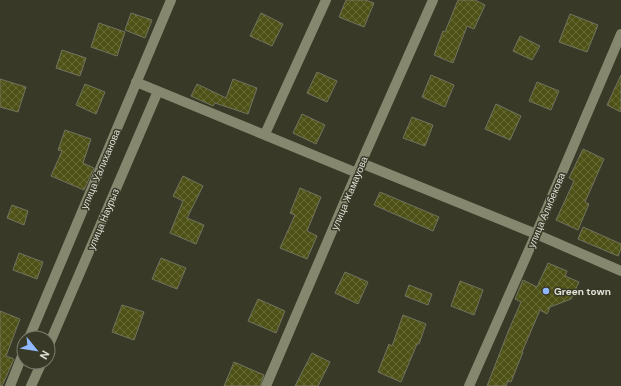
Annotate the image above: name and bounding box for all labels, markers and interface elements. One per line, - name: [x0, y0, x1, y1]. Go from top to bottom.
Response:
- street label: улица Уалиханова: [78, 127, 123, 211]
- street label: улица Жамауова: [328, 154, 371, 232]
- street label: улица Алибекова: [525, 170, 568, 250]
- street label: улица Наурыз: [85, 186, 122, 252]
- place label: Green town: [554, 285, 611, 298]
- marker: Green town: [541, 286, 551, 296]
- north arrow: [16, 330, 56, 370]
- text: N: [37, 348, 53, 362]

